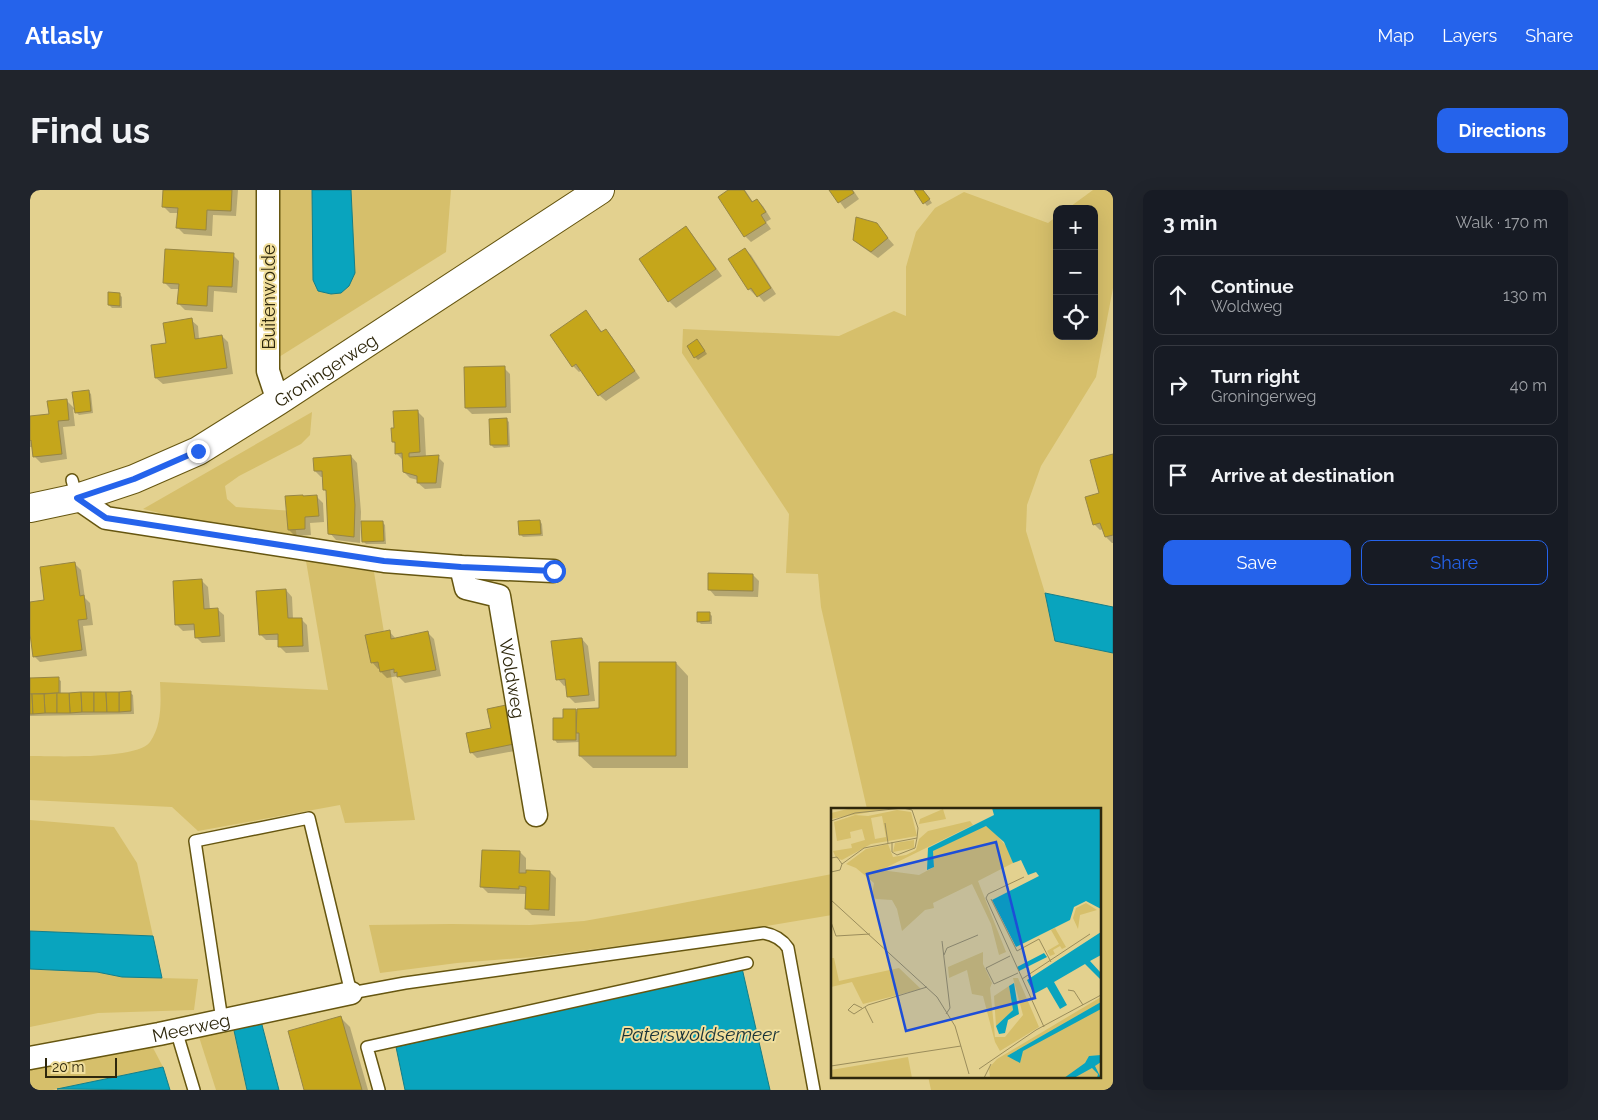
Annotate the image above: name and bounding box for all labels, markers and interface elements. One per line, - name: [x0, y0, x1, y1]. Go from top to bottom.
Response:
- text: Atlasly: [25, 21, 103, 50]
- text: Map: [1378, 25, 1414, 46]
- text: Layers: [1442, 25, 1497, 46]
- text: Share: [1525, 25, 1573, 46]
- button: Directions: [1437, 108, 1568, 153]
- text: Find us: [30, 110, 150, 151]
- map controls: [1053, 205, 1098, 340]
- button: +: [1053, 205, 1098, 250]
- text: 3 min: [1163, 210, 1217, 235]
- text: Walk · 170 m: [1456, 213, 1548, 232]
- street label: Buitenwolde: [258, 244, 279, 350]
- button: −: [1053, 250, 1098, 295]
- text: Continue: [1211, 275, 1294, 297]
- icon: ahead: [1164, 281, 1192, 309]
- text: 130 m: [1503, 286, 1547, 305]
- button: locate: [1053, 295, 1098, 340]
- text: Woldweg: [1211, 297, 1283, 316]
- street label: Groningerweg: [270, 329, 381, 411]
- text: Turn right: [1211, 365, 1300, 387]
- icon: right: [1164, 371, 1192, 399]
- text: 40 m: [1510, 376, 1547, 395]
- text: Groningerweg: [1211, 387, 1316, 406]
- route end: [187, 440, 210, 463]
- icon: arrive: [1164, 461, 1192, 489]
- text: Arrive at destination: [1211, 464, 1395, 486]
- button: Save: [1163, 540, 1351, 585]
- button: Share: [1361, 540, 1548, 585]
- route start: [543, 560, 566, 583]
- street label: Woldweg: [496, 637, 530, 720]
- inset map: [831, 808, 1100, 1078]
- street label: Meerweg: [150, 1009, 232, 1046]
- water label: Paterswoldsemeer: [621, 1023, 780, 1045]
- scale bar: [45, 1055, 118, 1078]
- text: 20 m: [52, 1059, 84, 1075]

